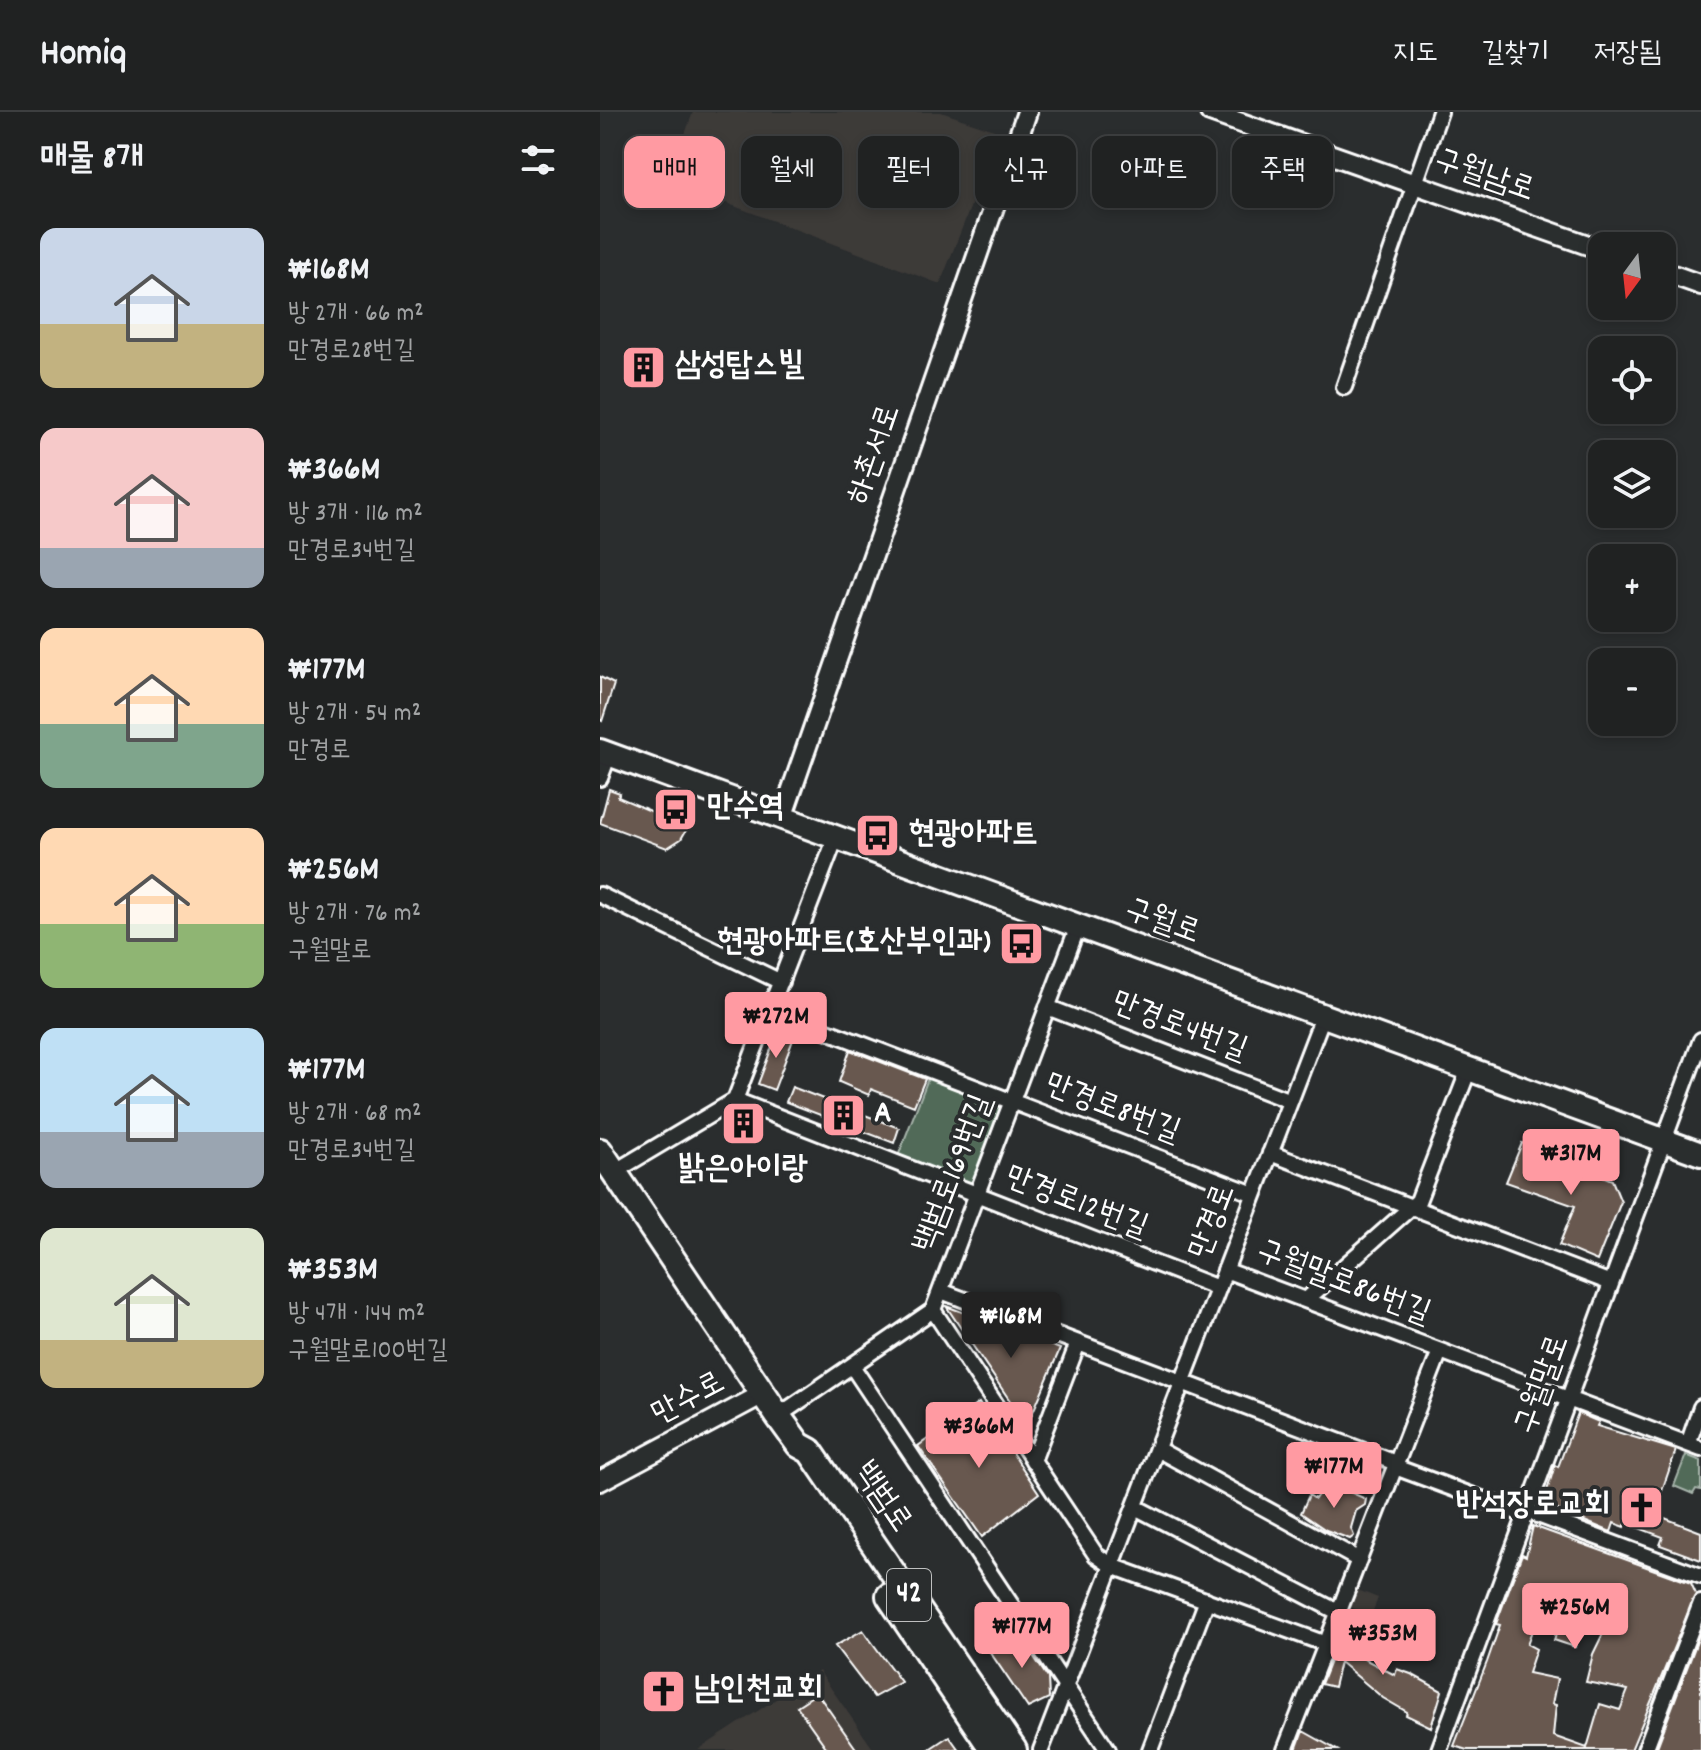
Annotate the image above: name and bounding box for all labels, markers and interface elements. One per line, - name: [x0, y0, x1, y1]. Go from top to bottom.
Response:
- text: Homiq: [40, 28, 126, 83]
- text: 지도: [1393, 35, 1438, 75]
- text: 길찾기: [1482, 35, 1549, 75]
- text: 저장됨: [1593, 35, 1661, 75]
- text: 매물 8개: [40, 136, 144, 185]
- chip: 매매: [624, 136, 725, 208]
- chip: 월세: [741, 136, 842, 208]
- chip: 필터: [858, 136, 959, 208]
- chip: 신규: [975, 136, 1076, 208]
- chip: 아파트: [1092, 136, 1216, 208]
- chip: 주택: [1232, 136, 1333, 208]
- icon: filters: [516, 138, 560, 182]
- street label: 구월남로: [1428, 138, 1540, 216]
- north arrow: [1588, 232, 1676, 320]
- map controls: [1588, 232, 1676, 736]
- text: ₩168M: [288, 247, 370, 296]
- icon: home: [104, 260, 200, 356]
- text: 방 2개 · 66 m²: [288, 296, 424, 333]
- text: 만경로28번길: [288, 333, 414, 370]
- button: locate: [1588, 336, 1676, 424]
- building icon: 삼성탑스빌: [620, 343, 668, 391]
- place label: 삼성탑스빌: [675, 344, 805, 390]
- street label: 하촌서로: [837, 399, 915, 511]
- button: layers: [1588, 440, 1676, 528]
- text: ₩366M: [288, 447, 380, 496]
- icon: home: [104, 460, 200, 556]
- text: 방 3개 · 116 m²: [288, 496, 423, 533]
- text: 만경로34번길: [288, 533, 415, 570]
- button: +: [1588, 544, 1676, 632]
- text: ₩177M: [288, 647, 366, 696]
- button: −: [1588, 648, 1676, 736]
- icon: home: [104, 660, 200, 756]
- text: 방 2개 · 54 m²: [288, 696, 421, 733]
- text: 만경로: [288, 733, 351, 770]
- bus stop icon: 만수역: [652, 785, 700, 833]
- place label: 만수역: [707, 786, 784, 832]
- bus stop icon: 현광아파트: [854, 812, 902, 860]
- place label: 현광아파트: [909, 813, 1038, 859]
- text: ₩256M: [288, 847, 379, 896]
- icon: home: [104, 860, 200, 956]
- street label: 구월로: [1118, 888, 1206, 958]
- text: 방 2개 · 76 m²: [288, 896, 421, 933]
- bus stop icon: 현광아파트(호산부인과): [998, 920, 1046, 968]
- place label: 현광아파트(호산부인과): [717, 921, 991, 967]
- text: 구월말로: [288, 933, 372, 970]
- street label: 만경로4번길: [1104, 981, 1254, 1075]
- pin: ₩272M: [720, 992, 832, 1060]
- text: ₩272M: [743, 999, 809, 1036]
- text: ₩177M: [288, 1047, 366, 1096]
- icon: home: [104, 1060, 200, 1156]
- street label: 만경로8번길: [1038, 1063, 1186, 1157]
- street label: 백범로169번길: [904, 1088, 1006, 1260]
- building icon: A: [819, 1091, 867, 1139]
- place label: A: [874, 1092, 891, 1138]
- text: 방 2개 · 68 m²: [288, 1096, 421, 1133]
- building icon: 밝은아이랑: [719, 1100, 767, 1148]
- pin: ₩317M: [1515, 1129, 1627, 1197]
- text: 만경로34번길: [288, 1133, 415, 1170]
- text: ₩317M: [1541, 1136, 1601, 1173]
- place label: 밝은아이랑: [679, 1148, 808, 1194]
- street label: 만경로12번길: [998, 1156, 1154, 1252]
- street label: 만경로: [1179, 1178, 1249, 1266]
- street label: 구월말로86번길: [1249, 1230, 1437, 1338]
- text: ₩353M: [288, 1247, 378, 1296]
- icon: home: [104, 1260, 200, 1356]
- pin: ₩168M: [955, 1292, 1067, 1360]
- text: 방 4개 · 144 m²: [288, 1296, 425, 1333]
- text: ₩168M: [980, 1299, 1042, 1336]
- street label: 구월말로: [1505, 1329, 1583, 1441]
- text: 구월말로100번길: [288, 1333, 448, 1370]
- street label: 만수로: [644, 1362, 734, 1438]
- pin: ₩366M: [923, 1402, 1035, 1470]
- text: ₩366M: [944, 1409, 1014, 1446]
- pin: ₩177M: [1278, 1442, 1390, 1510]
- text: ₩177M: [1304, 1449, 1364, 1486]
- street label: 백범로: [840, 1453, 922, 1543]
- church icon: 반석장로교회: [1617, 1483, 1665, 1531]
- place label: 반석장로교회: [1456, 1484, 1610, 1530]
- road number: 42: [887, 1569, 931, 1621]
- pin: ₩256M: [1519, 1583, 1631, 1651]
- text: ₩256M: [1540, 1590, 1610, 1627]
- pin: ₩177M: [966, 1602, 1078, 1670]
- text: ₩177M: [992, 1609, 1052, 1646]
- pin: ₩353M: [1327, 1609, 1439, 1677]
- text: ₩353M: [1349, 1616, 1417, 1653]
- church icon: 남인천교회: [639, 1667, 687, 1715]
- place label: 남인천교회: [694, 1668, 823, 1714]

